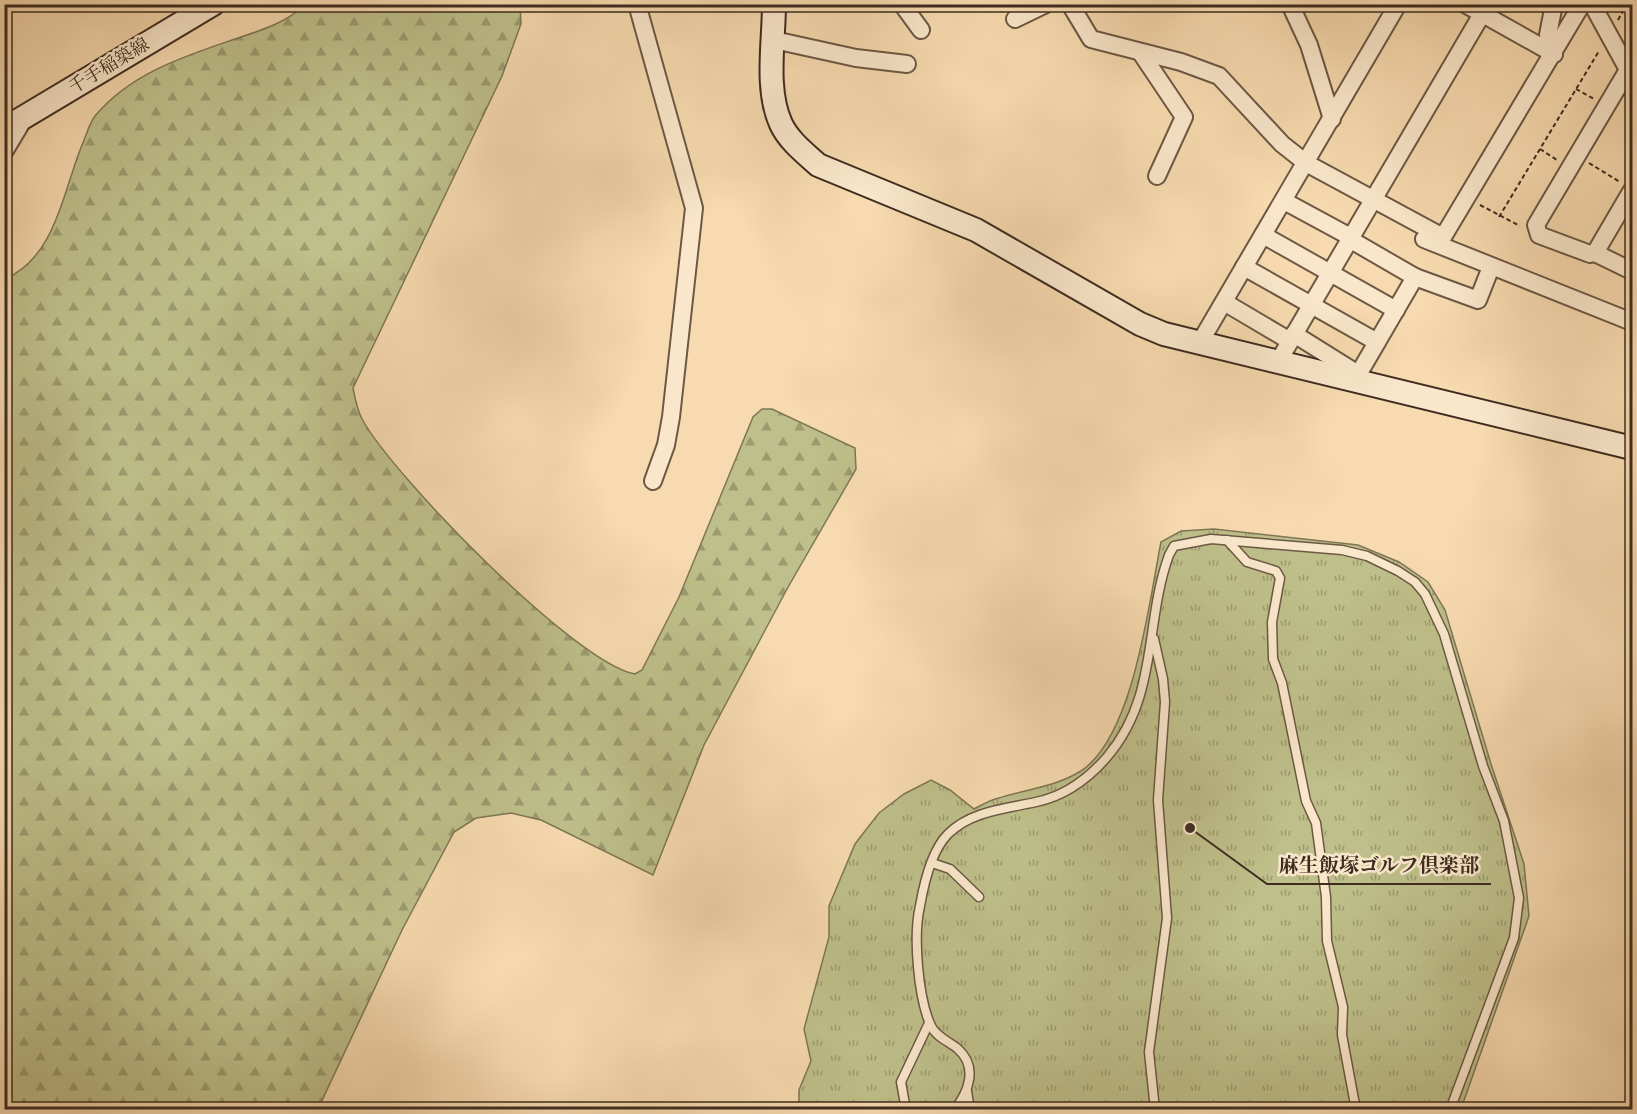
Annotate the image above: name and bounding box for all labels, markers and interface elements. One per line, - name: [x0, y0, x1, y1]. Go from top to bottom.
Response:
- street label: 千手稲築線: [65, 33, 153, 99]
- callout: 麻生飯塚ゴルフ倶楽部: [1267, 846, 1491, 884]
- text: 麻生飯塚ゴルフ倶楽部: [1279, 854, 1479, 879]

